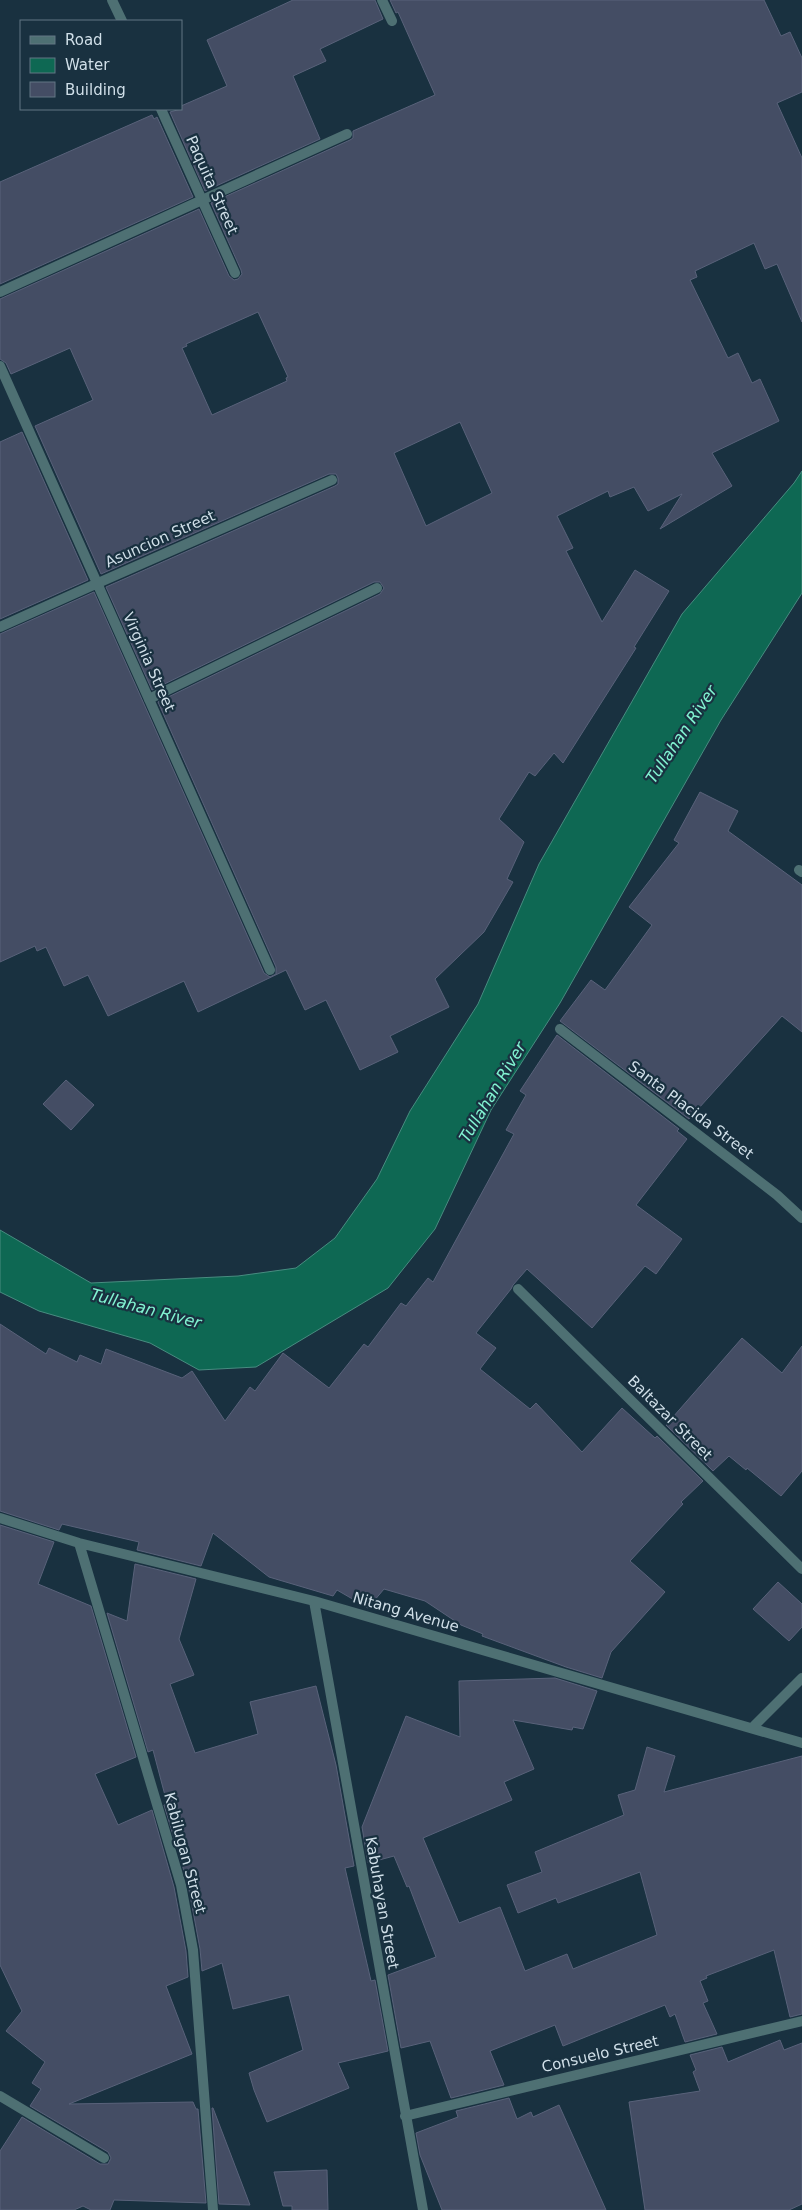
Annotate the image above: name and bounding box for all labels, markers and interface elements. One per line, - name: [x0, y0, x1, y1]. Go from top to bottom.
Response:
- legend: [20, 20, 182, 110]
- text: Road: [65, 31, 103, 49]
- text: Water: [65, 56, 110, 74]
- text: Building: [65, 81, 126, 99]
- street label: Paquita Street: [182, 133, 242, 237]
- street label: Asuncion Street: [102, 507, 218, 571]
- street label: Virginia Street: [119, 610, 179, 715]
- water label: Tullahan River: [642, 681, 722, 787]
- water label: Tullahan River: [455, 1037, 531, 1146]
- street label: Santa Placida Street: [625, 1057, 757, 1163]
- water label: Tullahan River: [89, 1285, 205, 1333]
- street label: Baltazar Street: [624, 1372, 716, 1464]
- street label: Nitang Avenue: [351, 1588, 461, 1636]
- street label: Kabilugan Street: [160, 1790, 210, 1916]
- street label: Kabuhayan Street: [361, 1835, 403, 1971]
- street label: Consuelo Street: [540, 2032, 660, 2076]

